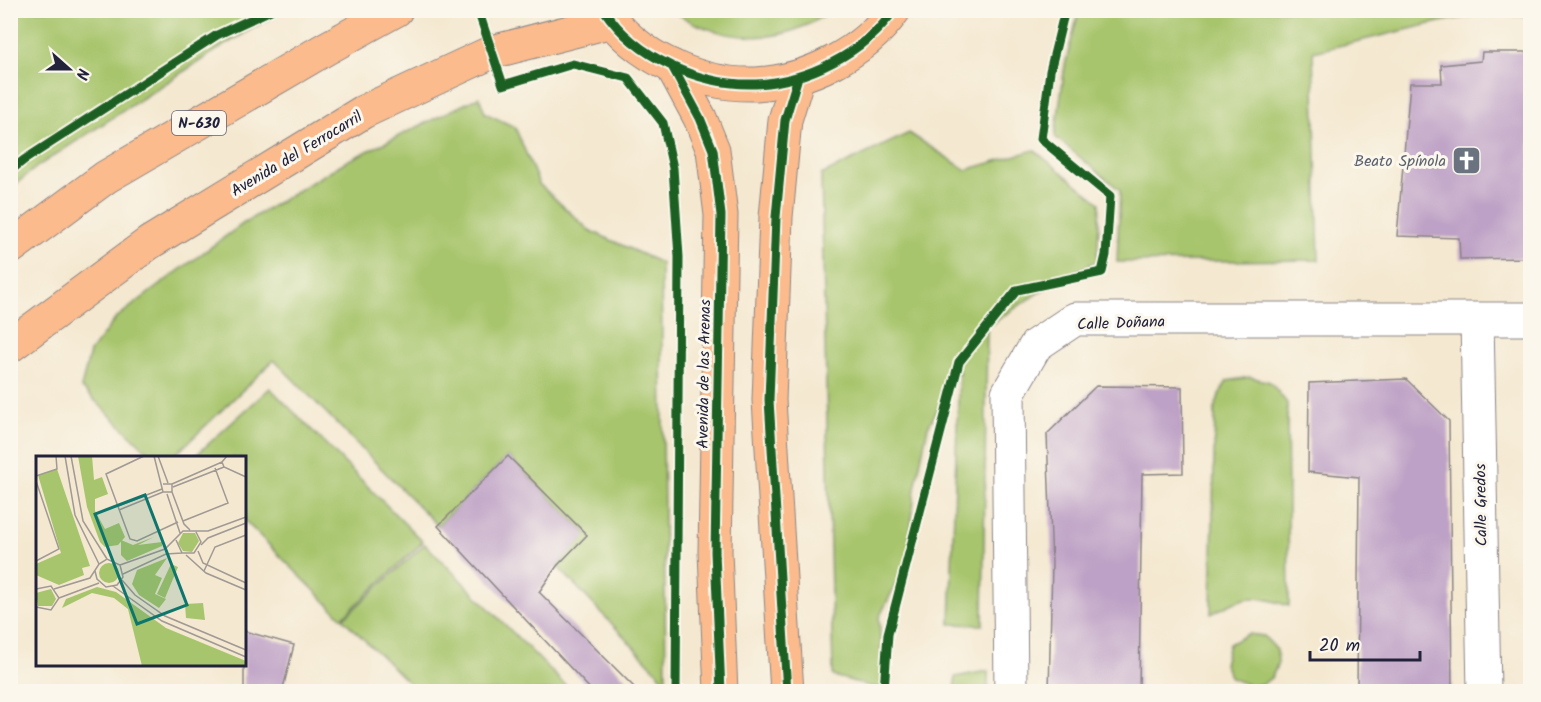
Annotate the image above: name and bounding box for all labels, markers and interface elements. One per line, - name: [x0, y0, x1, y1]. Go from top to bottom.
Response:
- north arrow: [39, 39, 99, 99]
- text: N: [68, 65, 95, 83]
- street label: Avenida del Ferrocarril: [226, 105, 367, 204]
- road number: N-630: [172, 111, 226, 135]
- church icon: Beato Spínola: [1451, 144, 1483, 176]
- place label: Beato Spínola: [1354, 149, 1446, 174]
- street label: Avenida de las Arenas: [691, 299, 718, 449]
- street label: Calle Doñana: [1077, 309, 1166, 338]
- inset map: [36, 456, 246, 666]
- street label: Calle Gredos: [1468, 463, 1495, 547]
- scale bar: [1310, 624, 1420, 662]
- text: 20 m: [1319, 632, 1360, 661]

